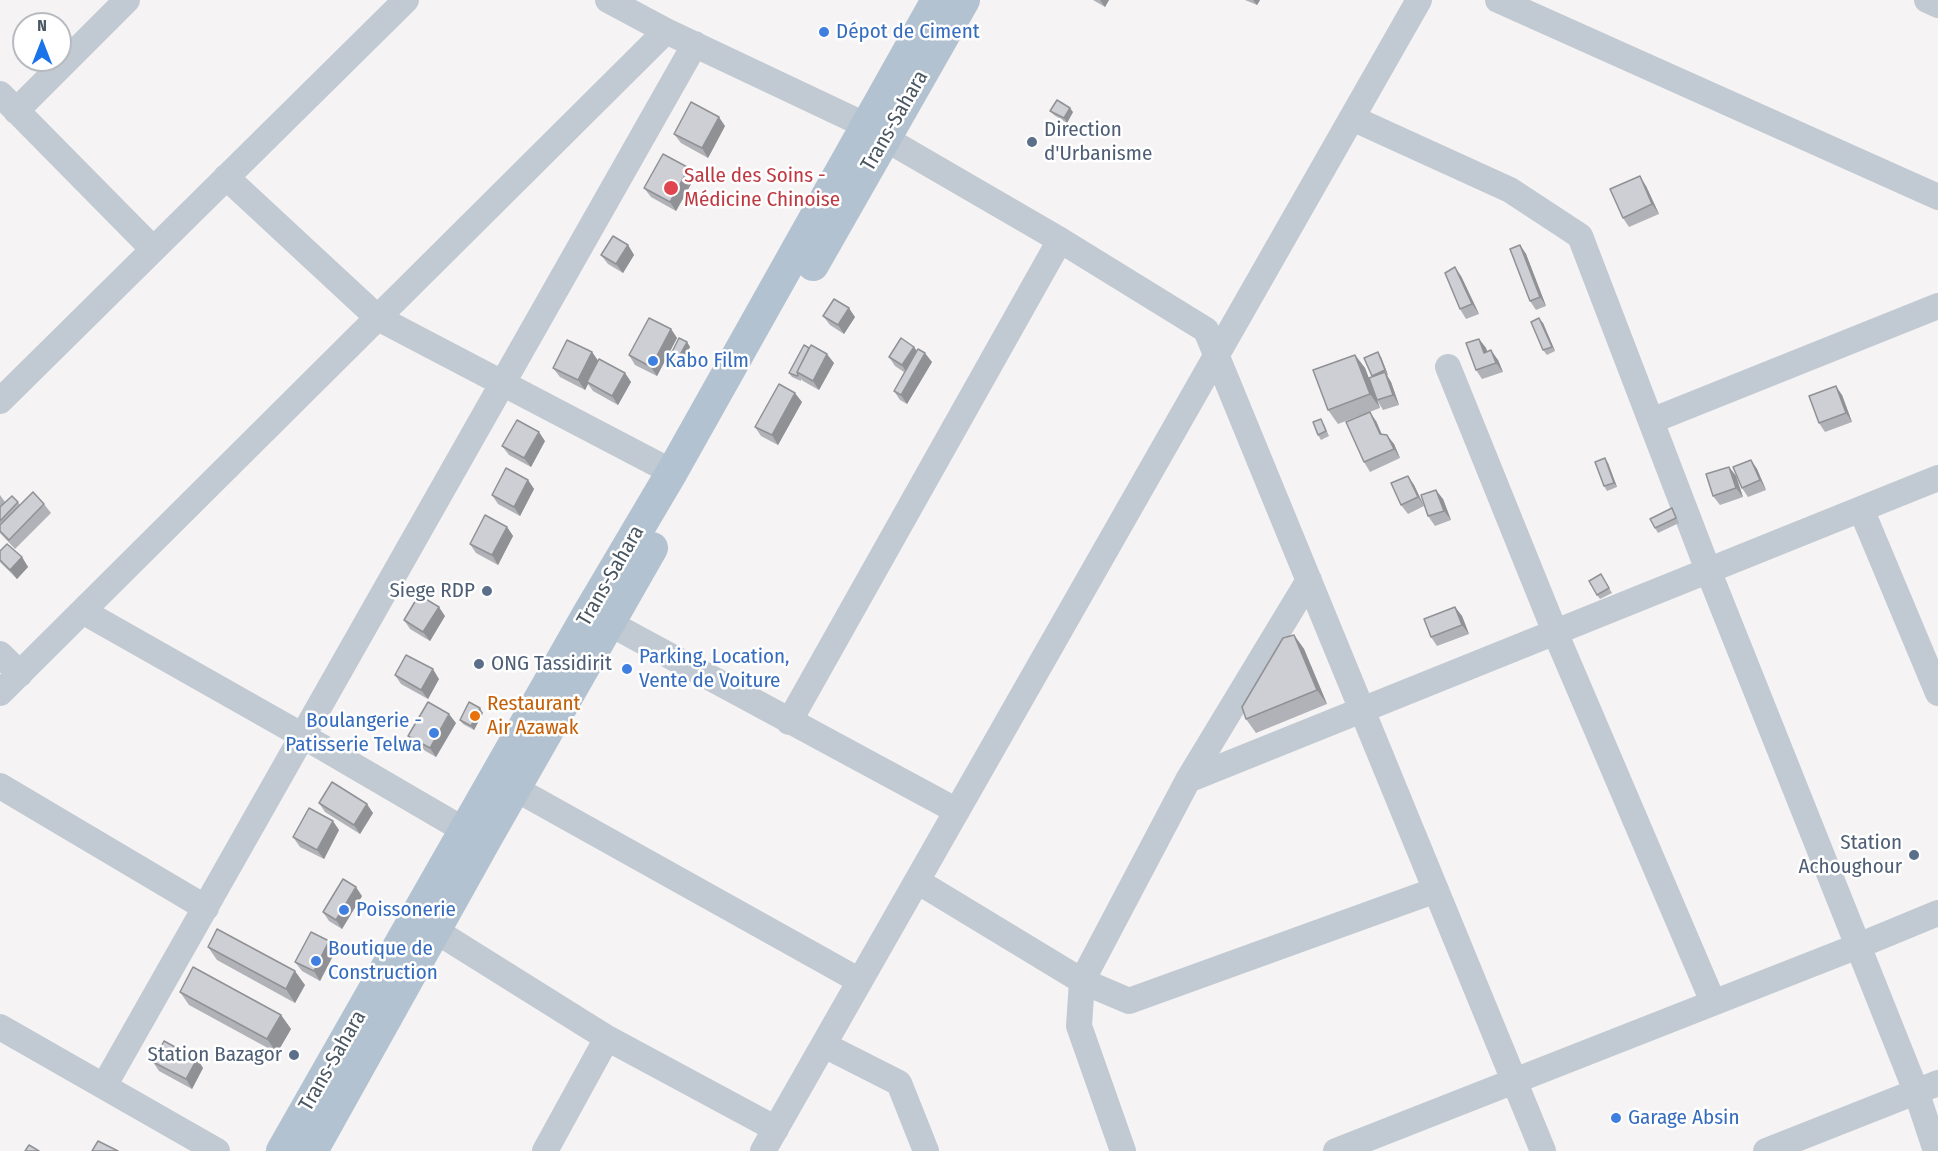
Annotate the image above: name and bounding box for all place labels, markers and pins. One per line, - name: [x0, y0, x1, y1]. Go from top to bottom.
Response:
- place label: Dépot de Ciment: [836, 19, 980, 45]
- marker: Dépot de Ciment: [817, 25, 831, 39]
- place label: Direction d'Urbanisme: [1044, 117, 1152, 167]
- marker: Direction d'Urbanisme: [1025, 135, 1039, 149]
- place label: Salle des Soins - Médicine Chinoise: [684, 163, 840, 213]
- marker: Salle des Soins - Médicine Chinoise: [662, 179, 680, 197]
- place label: Kabo Film: [665, 348, 749, 374]
- marker: Kabo Film: [646, 354, 660, 368]
- place label: Siege RDP: [389, 578, 475, 604]
- marker: Siege RDP: [480, 584, 494, 598]
- place label: Parking, Location, Vente de Voiture: [639, 644, 789, 694]
- place label: ONG Tassidirit: [491, 651, 612, 677]
- marker: ONG Tassidirit: [472, 657, 486, 671]
- marker: Parking, Location, Vente de Voiture: [620, 662, 634, 676]
- place label: Restaurant Air Azawak: [487, 691, 580, 741]
- place label: Boulangerie - Patisserie Telwa: [285, 708, 422, 758]
- marker: Restaurant Air Azawak: [468, 709, 482, 723]
- marker: Boulangerie - Patisserie Telwa: [427, 726, 441, 740]
- place label: Station Achoughour: [1799, 830, 1902, 880]
- marker: Station Achoughour: [1907, 848, 1921, 862]
- place label: Poissonerie: [356, 897, 456, 923]
- marker: Poissonerie: [337, 903, 351, 917]
- place label: Boutique de Construction: [328, 936, 438, 986]
- marker: Boutique de Construction: [309, 954, 323, 968]
- place label: Station Bazagor: [148, 1042, 282, 1068]
- marker: Station Bazagor: [287, 1048, 301, 1062]
- place label: Garage Absin: [1628, 1105, 1739, 1131]
- marker: Garage Absin: [1609, 1111, 1623, 1125]

